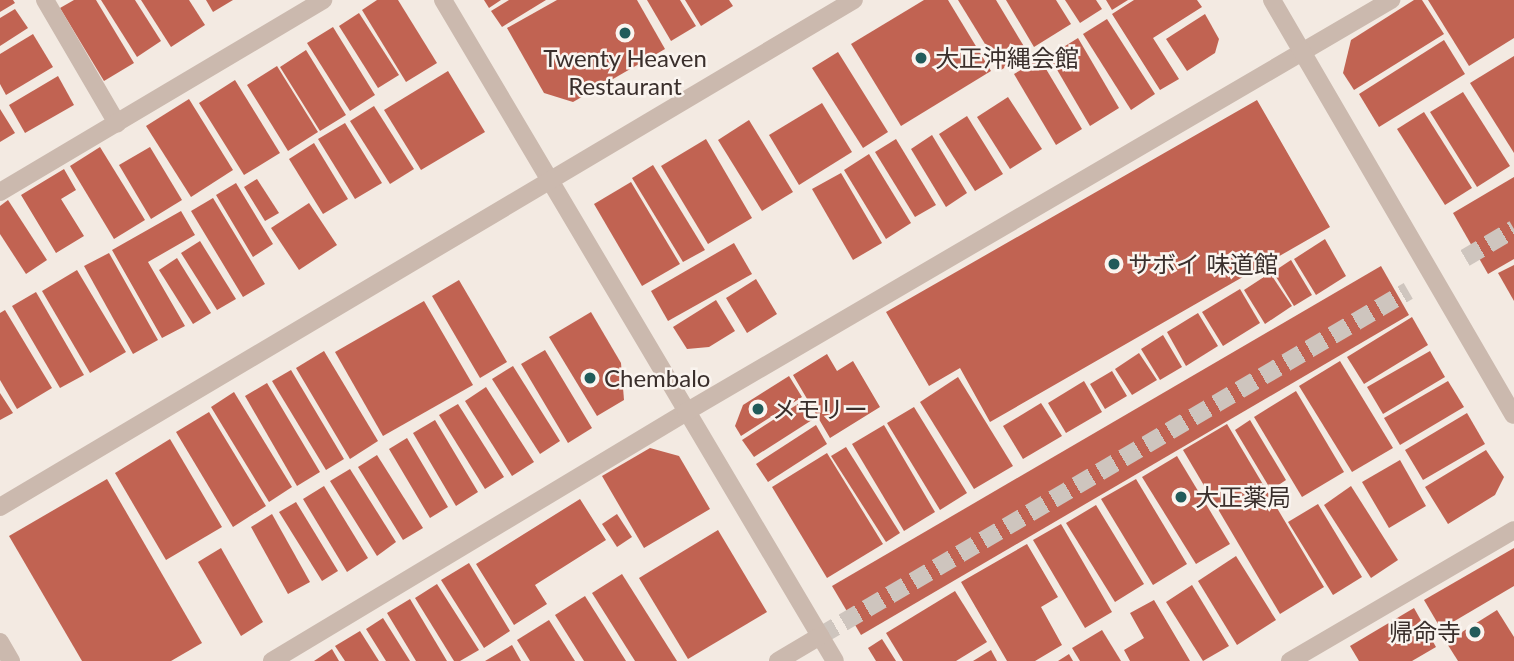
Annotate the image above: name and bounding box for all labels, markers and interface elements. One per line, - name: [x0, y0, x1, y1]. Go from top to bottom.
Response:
- marker: Twenty Heaven Restaurant: [617, 25, 633, 41]
- place label: Twenty Heaven Restaurant: [543, 44, 707, 100]
- place label: 大正沖縄会館: [935, 44, 1079, 72]
- marker: 大正沖縄会館: [913, 50, 929, 66]
- place label: サボイ 味道館: [1128, 250, 1278, 278]
- marker: サボイ 味道館: [1106, 256, 1122, 272]
- place label: Chembalo: [604, 364, 710, 392]
- marker: Chembalo: [582, 370, 598, 386]
- place label: メモリー: [772, 395, 868, 423]
- marker: メモリー: [750, 401, 766, 417]
- place label: 大正薬局: [1195, 483, 1291, 511]
- marker: 大正薬局: [1173, 489, 1189, 505]
- place label: 帰命寺: [1389, 618, 1461, 646]
- marker: 帰命寺: [1467, 624, 1483, 640]

